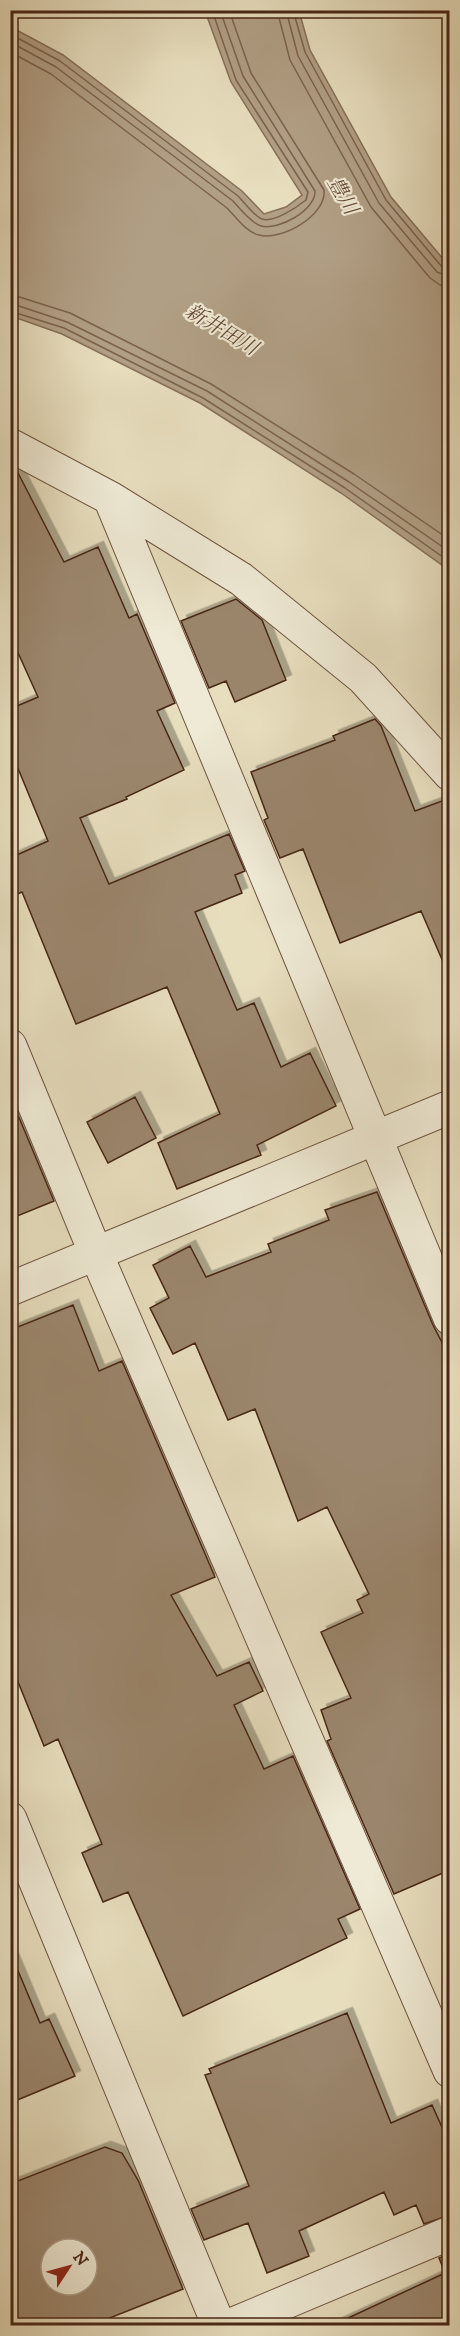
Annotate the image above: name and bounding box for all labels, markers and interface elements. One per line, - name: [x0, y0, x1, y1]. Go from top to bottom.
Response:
- water label: 豊川: [321, 172, 364, 221]
- water label: 新井田川: [181, 299, 264, 363]
- north arrow: [39, 2237, 99, 2297]
- text: N: [68, 2248, 92, 2270]

